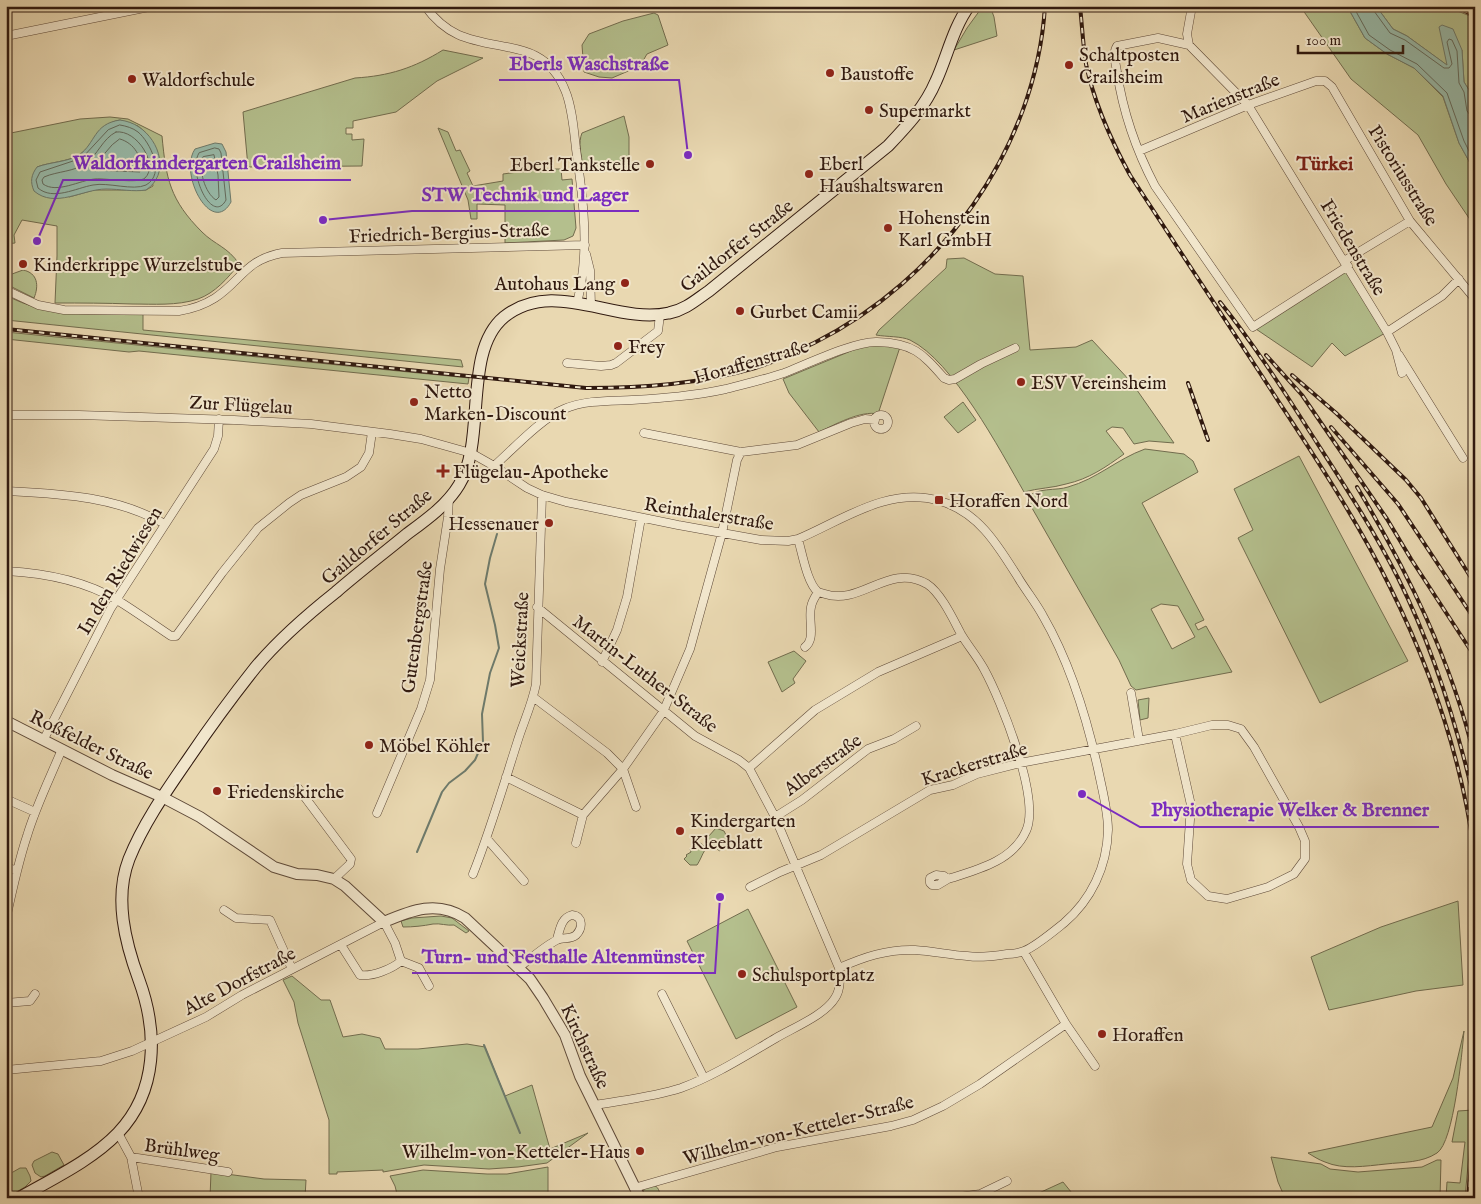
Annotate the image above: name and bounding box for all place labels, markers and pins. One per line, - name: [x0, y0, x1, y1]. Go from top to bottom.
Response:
- place label: Schaltposten Crailsheim: [1079, 44, 1180, 90]
- callout: Eberls Waschstraße: [499, 45, 679, 80]
- marker: Schaltposten Crailsheim: [1063, 59, 1075, 71]
- place label: Baustoffe: [840, 63, 914, 87]
- marker: Baustoffe: [824, 67, 836, 79]
- place label: Waldorfschule: [142, 69, 255, 93]
- marker: Waldorfschule: [126, 73, 138, 85]
- place label: Supermarkt: [879, 100, 972, 124]
- marker: Supermarkt: [863, 104, 875, 116]
- callout: Waldorfkindergarten Crailsheim: [63, 145, 351, 180]
- place label: Eberl Haushaltswaren: [819, 153, 943, 199]
- place label: Eberl Tankstelle: [510, 154, 640, 178]
- marker: Eberl Tankstelle: [644, 158, 656, 170]
- marker: Eberl Haushaltswaren: [803, 168, 815, 180]
- callout: STW Technik und Lager: [412, 176, 639, 211]
- place label: Hohenstein Karl GmbH: [898, 207, 992, 253]
- marker: Hohenstein Karl GmbH: [882, 222, 894, 234]
- place label: Kinderkrippe Wurzelstube: [33, 254, 243, 278]
- marker: Kinderkrippe Wurzelstube: [17, 258, 29, 270]
- place label: Autohaus Lang: [494, 273, 616, 297]
- marker: Autohaus Lang: [619, 277, 631, 289]
- place label: Gurbet Camii: [750, 301, 858, 325]
- marker: Gurbet Camii: [734, 305, 746, 317]
- place label: Frey: [628, 336, 666, 360]
- marker: Frey: [612, 340, 624, 352]
- place label: ESV Vereinsheim: [1031, 372, 1167, 396]
- marker: ESV Vereinsheim: [1015, 376, 1027, 388]
- place label: Netto Marken-Discount: [424, 381, 567, 427]
- marker: Netto Marken-Discount: [408, 396, 420, 408]
- place label: Flügelau-Apotheke: [453, 461, 609, 485]
- marker: Flügelau-Apotheke: [437, 465, 449, 477]
- place label: Horaffen Nord: [949, 490, 1069, 514]
- marker: Horaffen Nord: [933, 494, 945, 506]
- place label: Hessenauer: [448, 513, 539, 537]
- marker: Hessenauer: [543, 517, 555, 529]
- place label: Möbel Köhler: [379, 735, 490, 759]
- marker: Möbel Köhler: [363, 739, 375, 751]
- place label: Friedenskirche: [227, 781, 345, 805]
- marker: Friedenskirche: [211, 785, 223, 797]
- callout: Physiotherapie Welker & Brenner: [1140, 792, 1439, 827]
- place label: Kindergarten Kleeblatt: [690, 810, 796, 856]
- marker: Kindergarten Kleeblatt: [674, 825, 686, 837]
- callout: Turn- und Festhalle Altenmünster: [412, 938, 715, 973]
- place label: Schulsportplatz: [752, 964, 875, 988]
- marker: Schulsportplatz: [736, 968, 748, 980]
- place label: Horaffen: [1112, 1024, 1184, 1048]
- marker: Horaffen: [1096, 1028, 1108, 1040]
- place label: Wilhelm-von-Ketteler-Haus: [402, 1141, 630, 1165]
- marker: Wilhelm-von-Ketteler-Haus: [634, 1145, 646, 1157]

